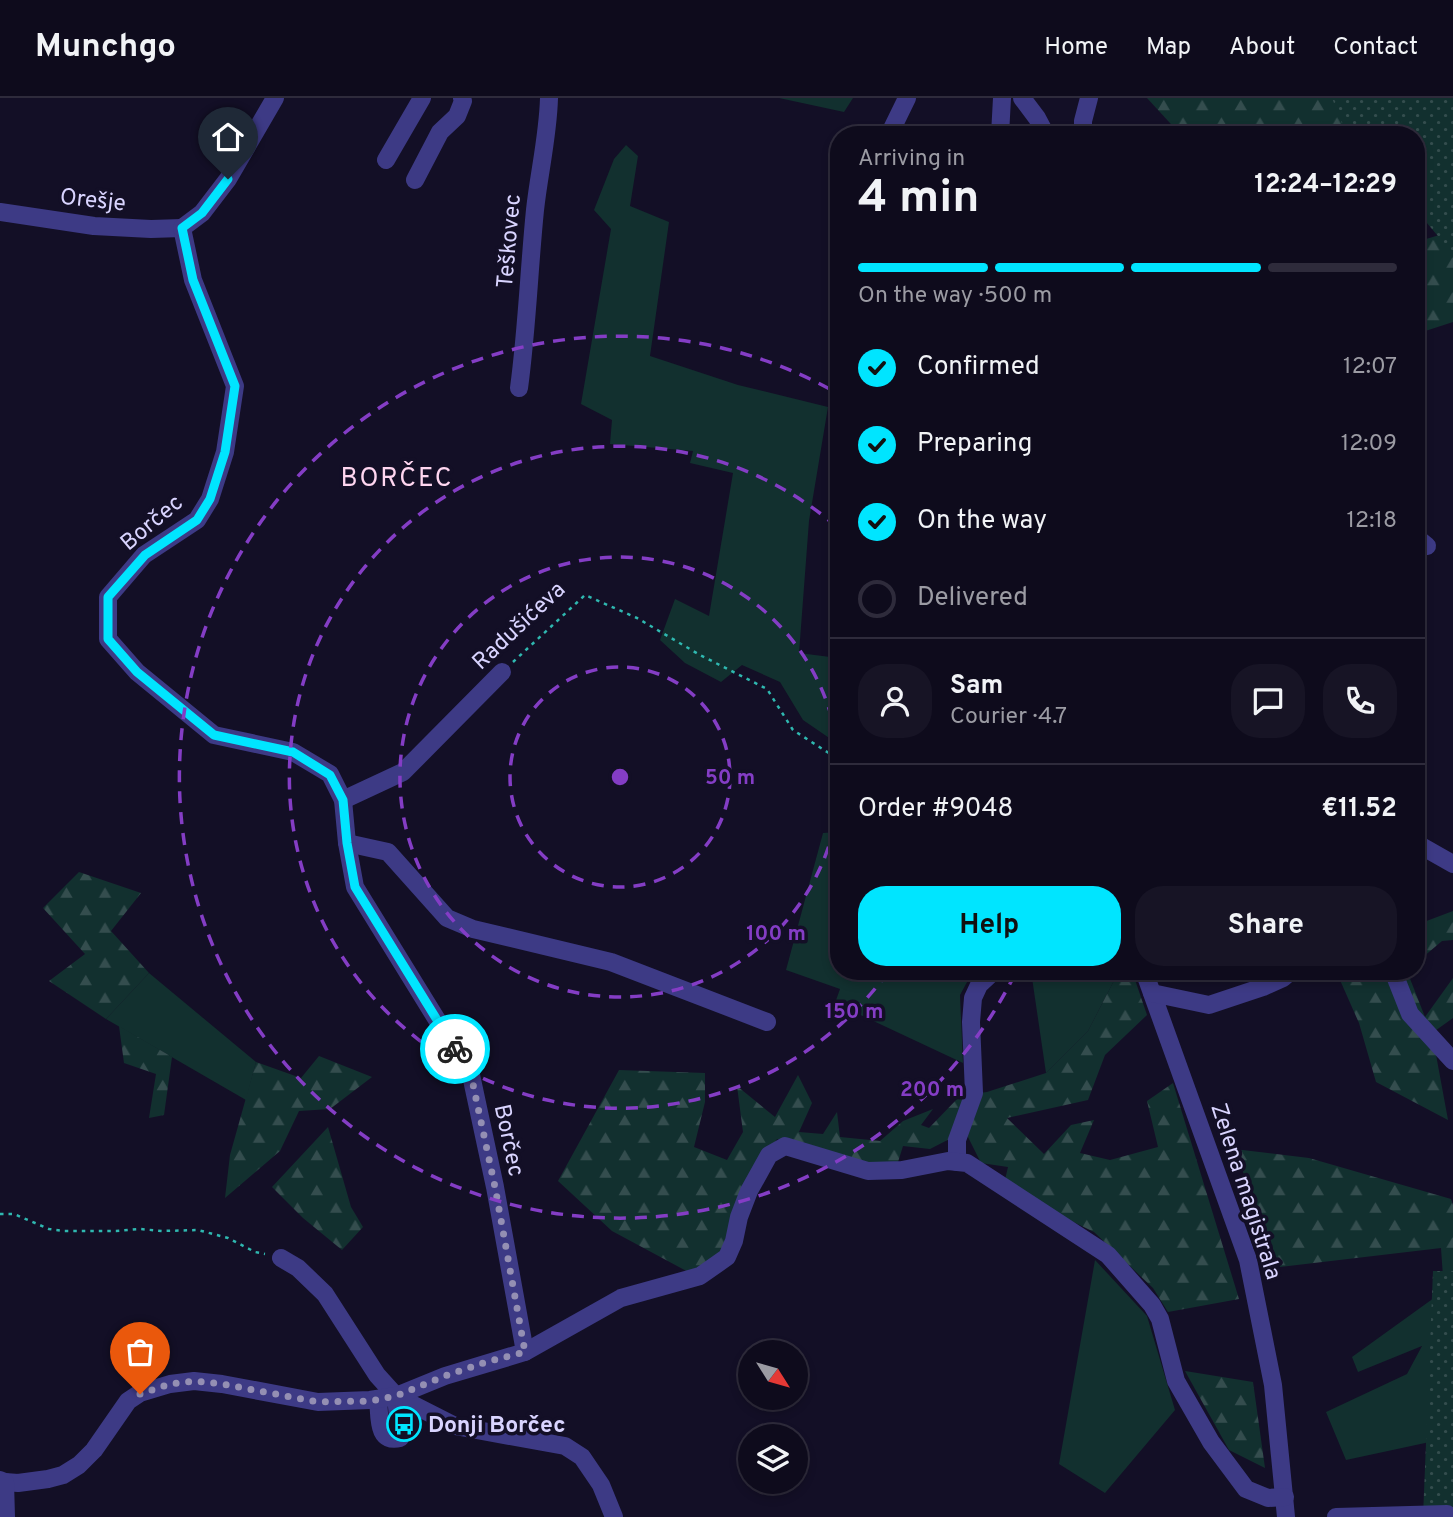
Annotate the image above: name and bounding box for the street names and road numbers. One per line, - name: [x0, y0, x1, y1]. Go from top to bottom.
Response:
- street label: Orešje: [58, 184, 127, 219]
- street label: Teškovec: [492, 193, 529, 290]
- street label: Borčec: [115, 489, 190, 559]
- street label: Radušićeva: [467, 576, 572, 677]
- street label: Zelena magistrala: [1202, 1100, 1287, 1284]
- street label: Borčec: [486, 1102, 529, 1179]

